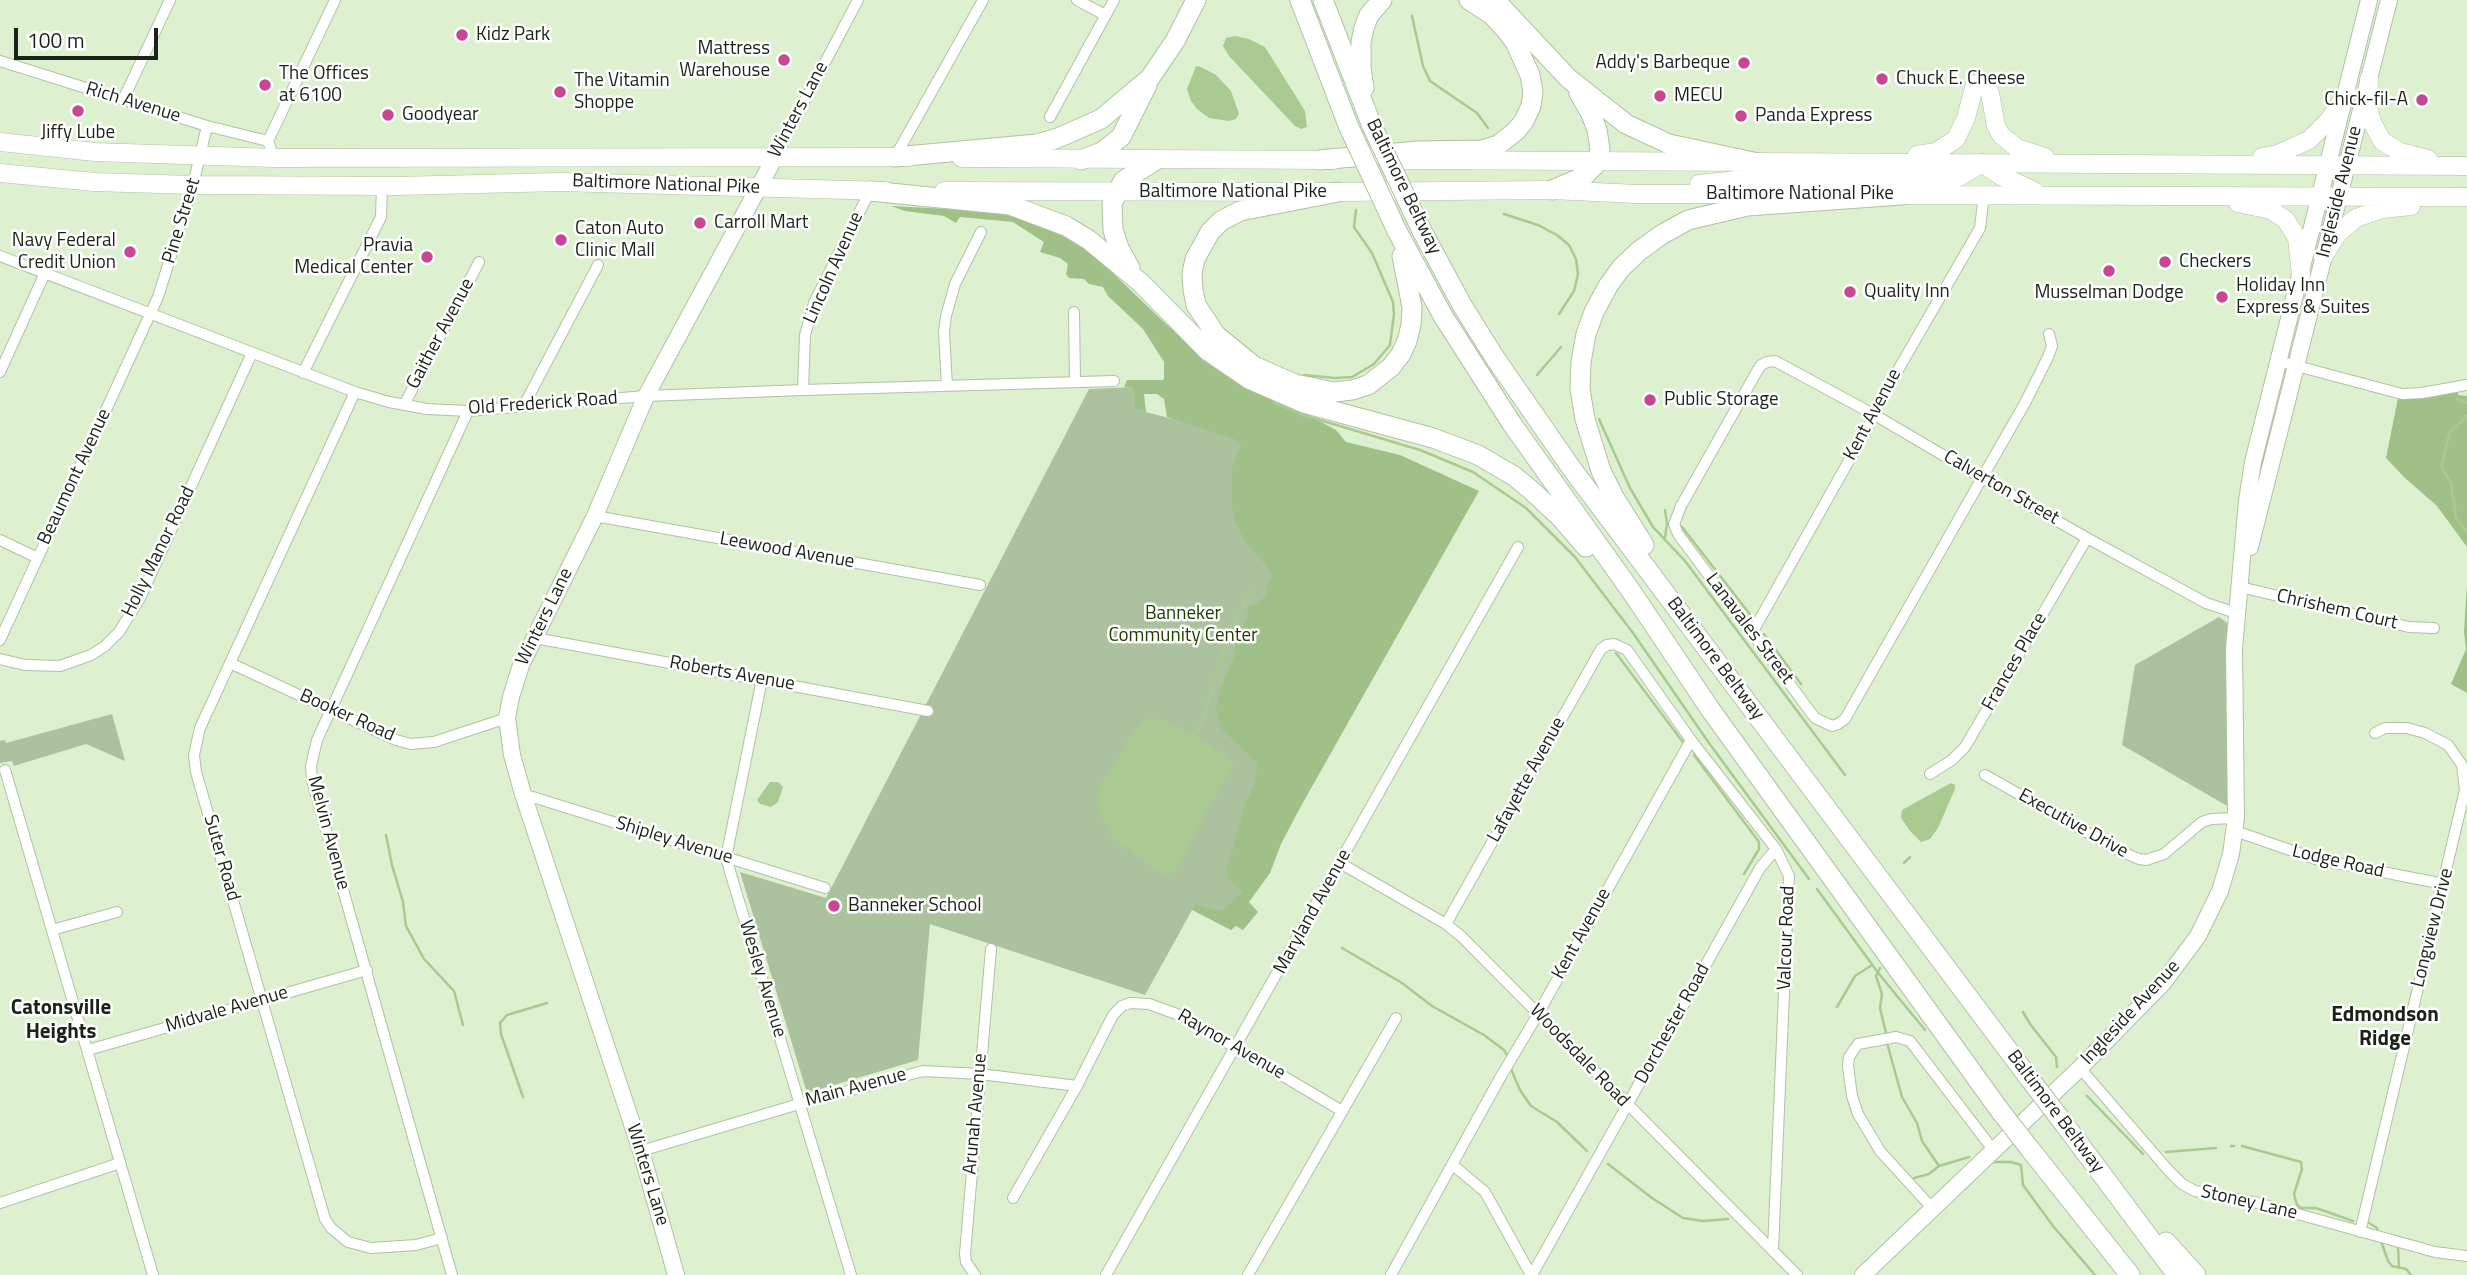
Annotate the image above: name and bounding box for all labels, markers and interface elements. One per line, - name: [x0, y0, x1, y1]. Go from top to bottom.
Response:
- scale bar: [18, 14, 161, 58]
- text: 100 m: [27, 24, 84, 56]
- place label: Kidz Park: [476, 24, 550, 46]
- marker: Kidz Park: [454, 27, 470, 43]
- place label: Mattress Warehouse: [679, 38, 770, 82]
- marker: Mattress Warehouse: [776, 52, 792, 68]
- place label: Addy's Barbeque: [1596, 52, 1730, 74]
- marker: Addy's Barbeque: [1736, 55, 1752, 71]
- street label: Winters Lane: [764, 58, 834, 162]
- place label: The Offices at 6100: [279, 63, 369, 107]
- place label: Chuck E. Cheese: [1896, 68, 2025, 90]
- place label: The Vitamin Shoppe: [574, 70, 670, 114]
- marker: Chuck E. Cheese: [1874, 71, 1890, 87]
- marker: The Offices at 6100: [257, 77, 273, 93]
- street label: Rich Avenue: [83, 78, 183, 128]
- marker: The Vitamin Shoppe: [552, 84, 568, 100]
- place label: MECU: [1674, 85, 1723, 107]
- marker: MECU: [1652, 88, 1668, 104]
- place label: Chick-fil-A: [2324, 89, 2408, 111]
- marker: Chick-fil-A: [2414, 92, 2430, 108]
- marker: Jiffy Lube: [70, 103, 86, 119]
- place label: Goodyear: [402, 104, 479, 126]
- place label: Panda Express: [1755, 105, 1872, 127]
- marker: Goodyear: [380, 107, 396, 123]
- marker: Panda Express: [1733, 108, 1749, 124]
- street label: Baltimore Beltway: [1360, 116, 1446, 258]
- place label: Jiffy Lube: [41, 122, 115, 144]
- street label: Ingleside Avenue: [2313, 124, 2367, 260]
- street label: Baltimore National Pike: [572, 170, 760, 200]
- street label: Pine Street: [158, 175, 206, 267]
- street label: Baltimore National Pike: [1139, 181, 1327, 203]
- street label: Baltimore National Pike: [1706, 183, 1894, 205]
- street label: Lincoln Avenue: [799, 209, 869, 327]
- place label: Carroll Mart: [714, 212, 809, 234]
- marker: Carroll Mart: [692, 215, 708, 231]
- place label: Caton Auto Clinic Mall: [575, 218, 664, 262]
- place label: Navy Federal Credit Union: [12, 230, 116, 274]
- marker: Caton Auto Clinic Mall: [553, 232, 569, 248]
- place label: Pravia Medical Center: [294, 235, 413, 279]
- marker: Navy Federal Credit Union: [122, 244, 138, 260]
- marker: Pravia Medical Center: [419, 249, 435, 265]
- place label: Checkers: [2179, 251, 2251, 273]
- marker: Checkers: [2157, 254, 2173, 270]
- marker: Musselman Dodge: [2101, 263, 2117, 279]
- street label: Gaither Avenue: [402, 275, 480, 393]
- place label: Holiday Inn Express & Suites: [2236, 275, 2370, 319]
- place label: Quality Inn: [1864, 281, 1950, 303]
- place label: Musselman Dodge: [2034, 282, 2184, 304]
- marker: Quality Inn: [1842, 284, 1858, 300]
- marker: Holiday Inn Express & Suites: [2214, 289, 2230, 305]
- street label: Kent Avenue: [1839, 365, 1907, 465]
- street label: Old Frederick Road: [467, 387, 619, 421]
- place label: Public Storage: [1664, 389, 1779, 411]
- marker: Public Storage: [1642, 392, 1658, 408]
- street label: Beaumont Avenue: [34, 405, 116, 549]
- street label: Calverton Street: [1939, 446, 2063, 530]
- street label: Holly Manor Road: [118, 483, 200, 621]
- street label: Leewood Avenue: [718, 528, 856, 574]
- street label: Winters Lane: [512, 565, 578, 669]
- street label: Lanavales Street: [1700, 569, 1798, 689]
- street label: Chrishem Court: [2274, 585, 2400, 635]
- street label: Baltimore Beltway: [1661, 593, 1769, 725]
- park label: Banneker Community Center: [1108, 603, 1258, 647]
- street label: Frances Place: [1978, 609, 2052, 715]
- street label: Roberts Avenue: [668, 652, 796, 696]
- street label: Booker Road: [296, 685, 398, 747]
- street label: Lafayette Avenue: [1483, 714, 1571, 846]
- street label: Melvin Avenue: [302, 774, 354, 892]
- street label: Executive Drive: [2014, 784, 2132, 864]
- street label: Suter Road: [198, 812, 244, 904]
- street label: Shipley Avenue: [613, 812, 735, 870]
- street label: Lodge Road: [2290, 840, 2386, 884]
- street label: Maryland Avenue: [1269, 846, 1357, 978]
- street label: Longview Drive: [2407, 866, 2459, 990]
- street label: Kent Avenue: [1548, 885, 1616, 983]
- street label: Valcour Road: [1774, 885, 1800, 991]
- place label: Banneker School: [848, 895, 982, 917]
- marker: Banneker School: [826, 898, 842, 914]
- street label: Wesley Avenue: [733, 918, 791, 1040]
- street label: Ingleside Avenue: [2077, 956, 2185, 1070]
- street label: Dorchester Road: [1631, 960, 1715, 1088]
- street label: Midvale Avenue: [163, 982, 291, 1038]
- district label: Catonsville Heights: [11, 996, 111, 1046]
- street label: Woodsdale Road: [1524, 1000, 1634, 1112]
- district label: Edmondson Ridge: [2331, 1003, 2439, 1053]
- street label: Raynor Avenue: [1173, 1005, 1289, 1085]
- street label: Baltimore Beltway: [2001, 1046, 2109, 1178]
- street label: Arunah Avenue: [959, 1052, 993, 1176]
- street label: Main Avenue: [803, 1064, 909, 1112]
- street label: Winters Lane: [621, 1121, 673, 1229]
- street label: Stoney Lane: [2199, 1181, 2299, 1225]

